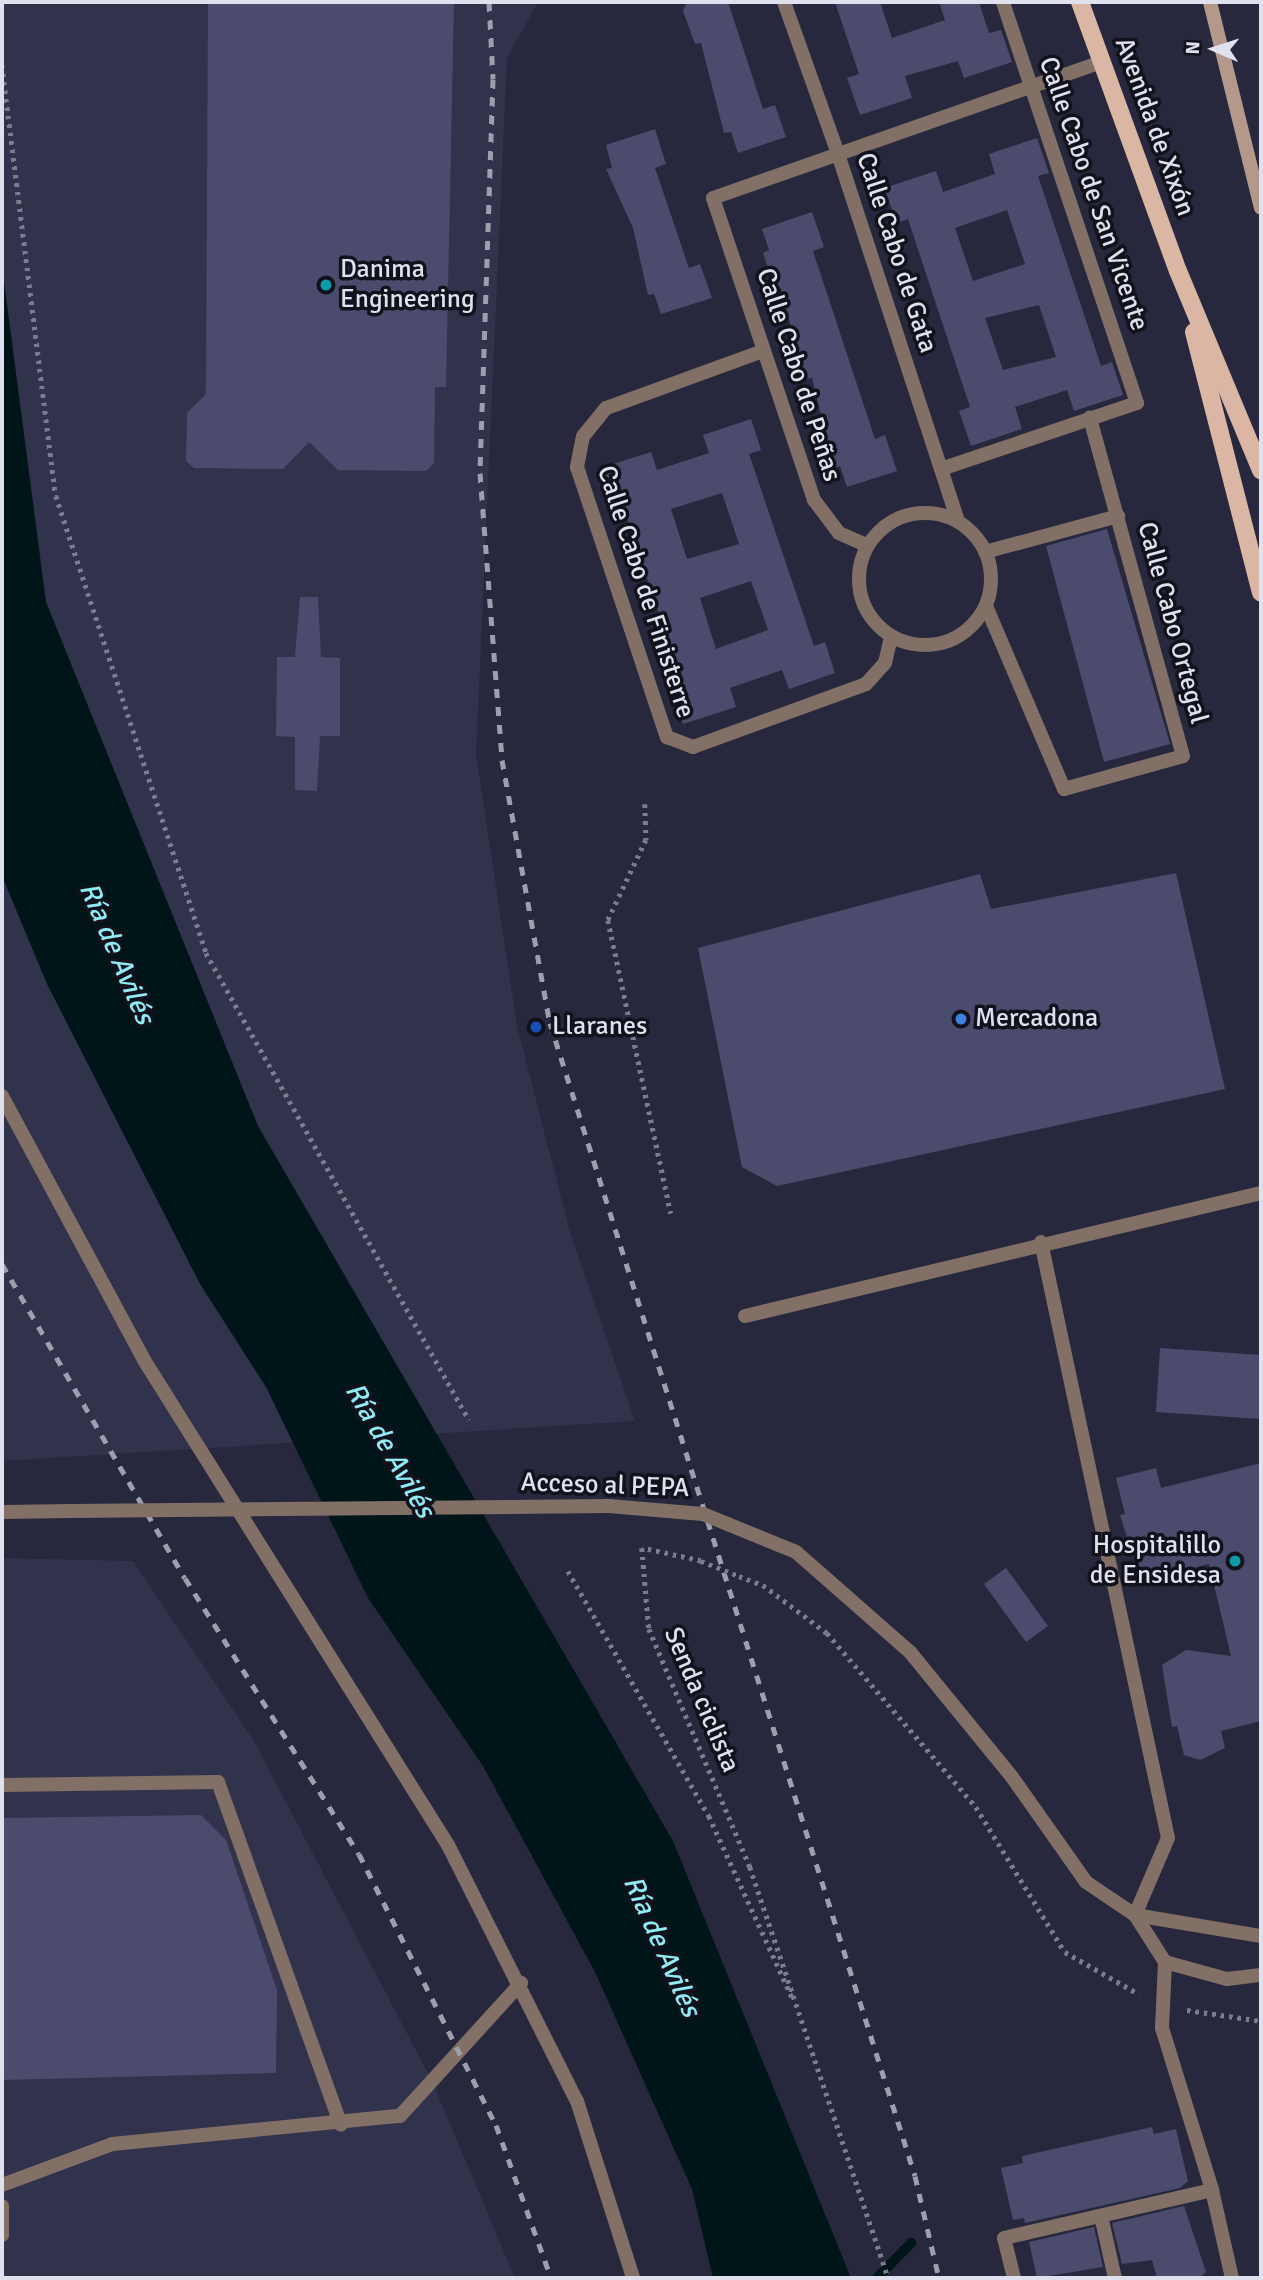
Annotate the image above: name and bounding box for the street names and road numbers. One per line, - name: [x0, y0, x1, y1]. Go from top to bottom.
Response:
- street label: Avenida de Xixón: [1107, 33, 1201, 221]
- street label: Calle Cabo de San Vicente: [1032, 53, 1154, 335]
- street label: Calle Cabo de Gata: [849, 149, 943, 357]
- street label: Calle Cabo de Peñas: [749, 265, 847, 485]
- street label: Calle Cabo de Finisterre: [590, 462, 700, 722]
- street label: Calle Cabo Ortegal: [1130, 519, 1214, 727]
- street label: Acceso al PEPA: [520, 1467, 690, 1505]
- street label: Senda ciclista: [656, 1623, 746, 1777]

